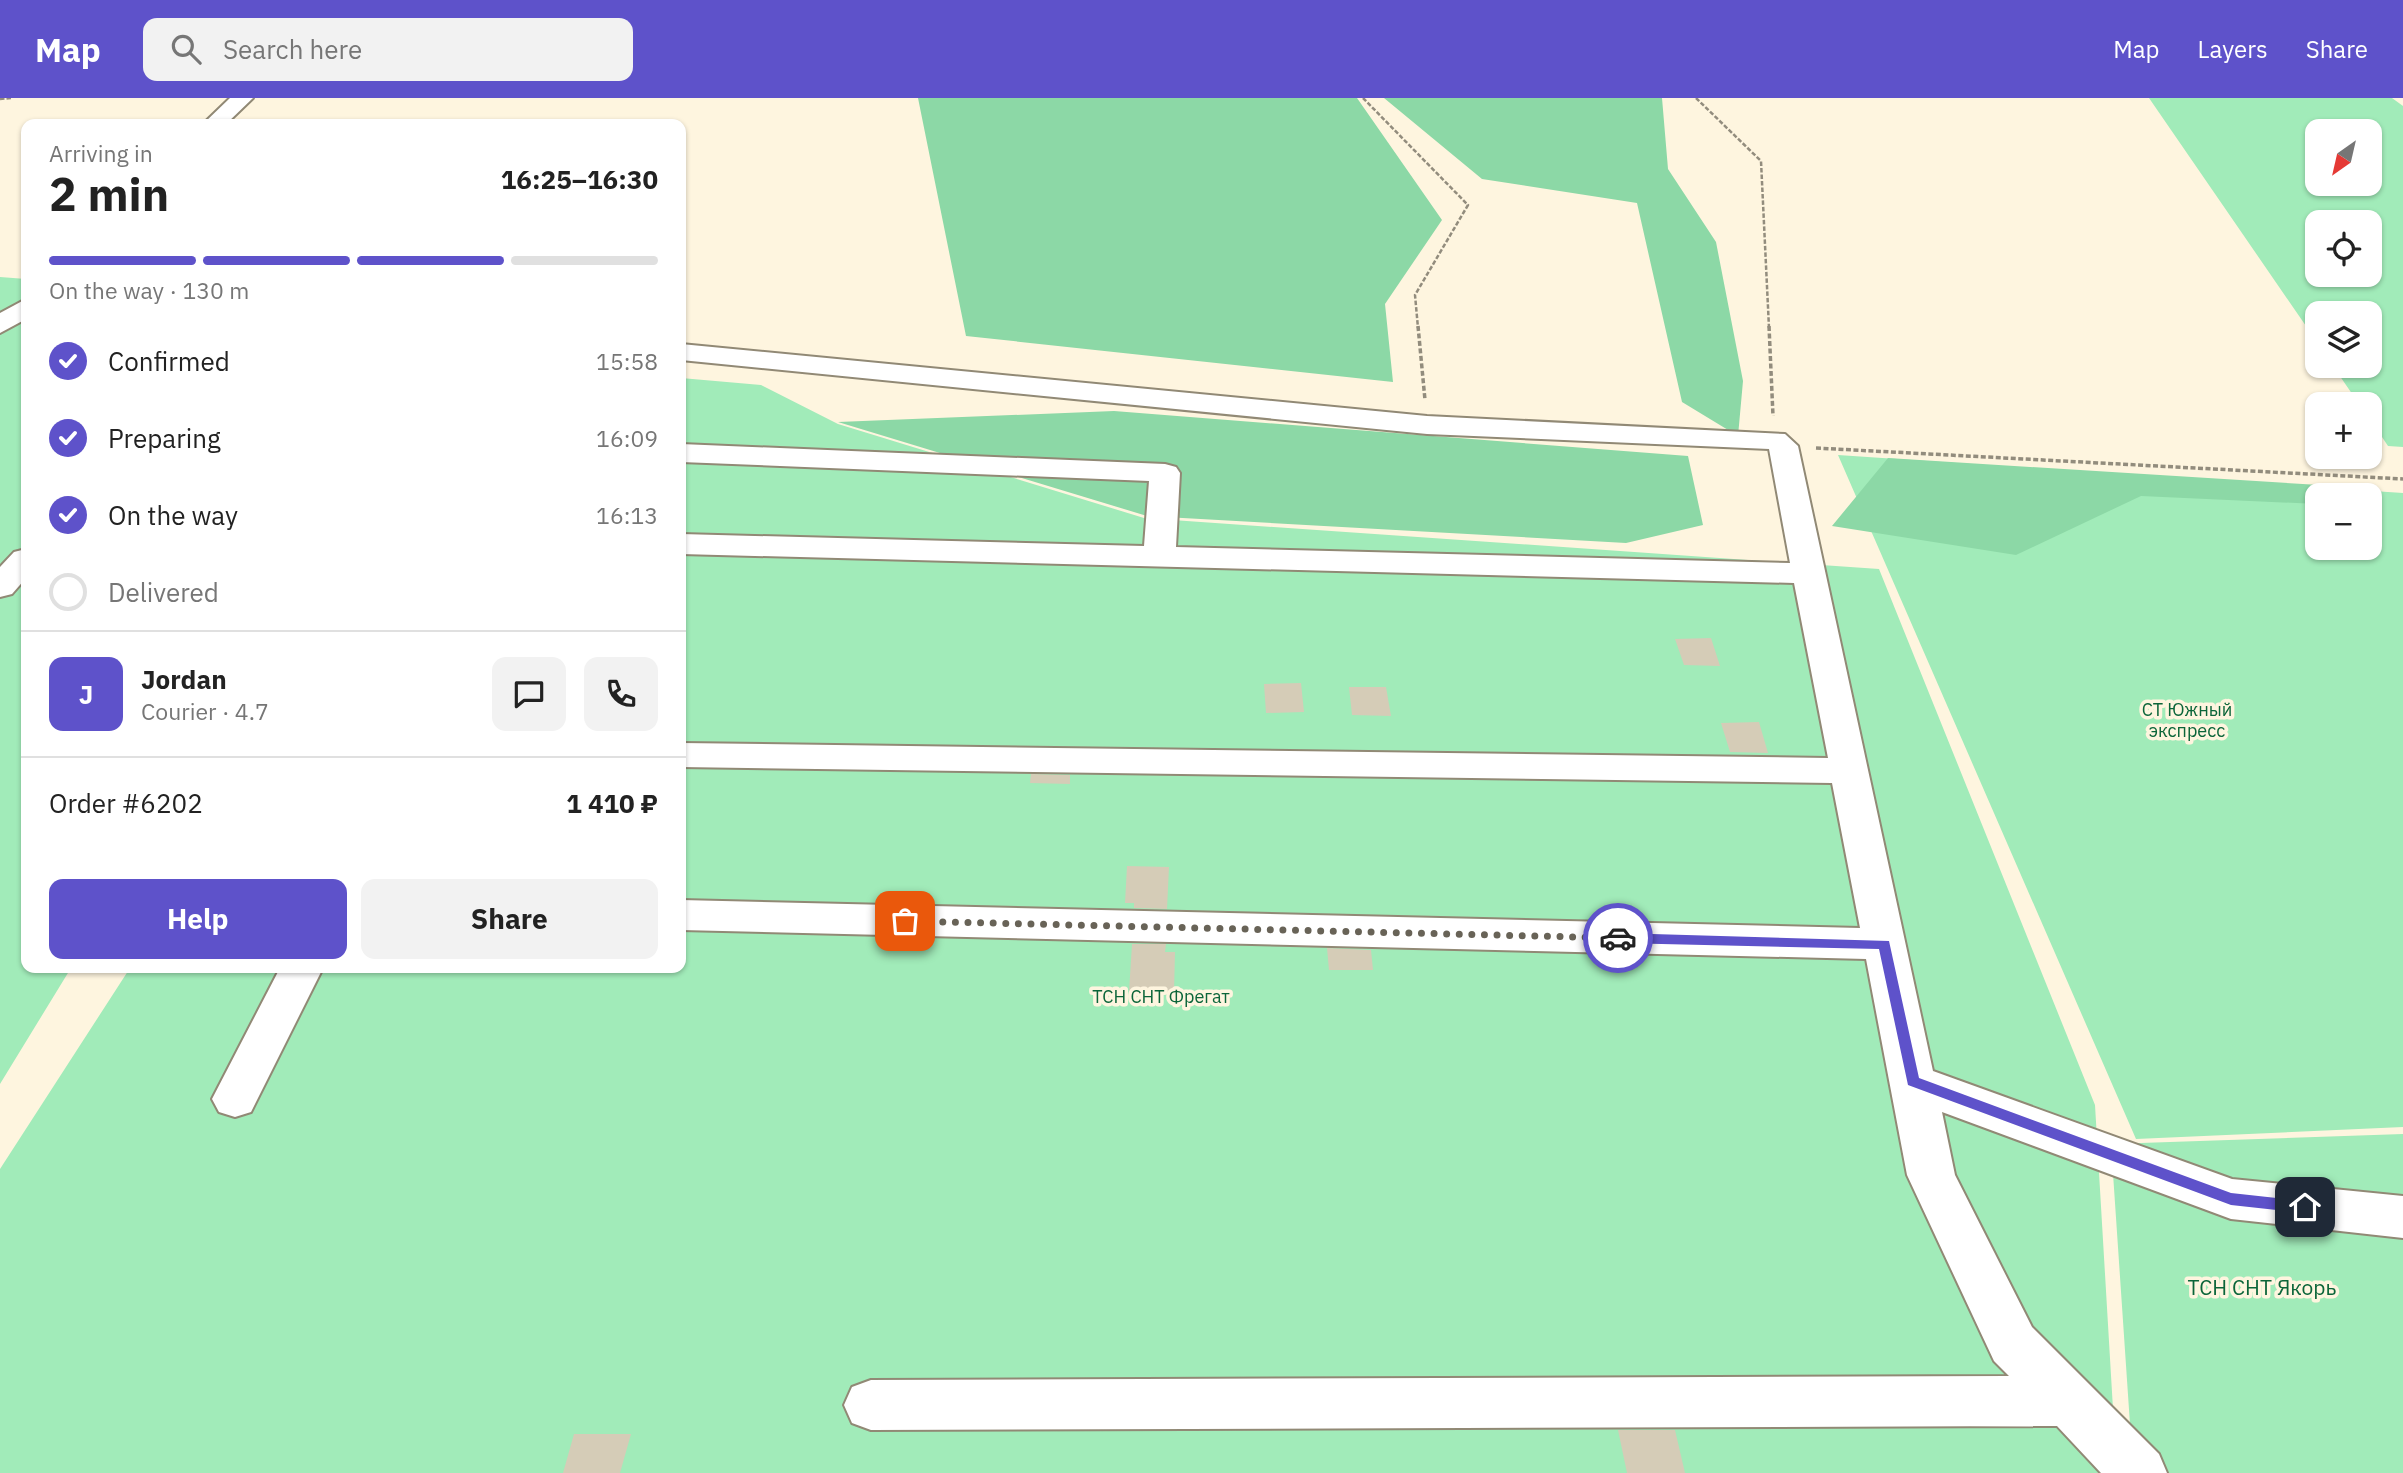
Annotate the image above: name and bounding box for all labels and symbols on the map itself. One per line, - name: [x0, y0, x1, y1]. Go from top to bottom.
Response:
- north arrow: [2305, 119, 2382, 196]
- park label: СТ Южный экспресс: [2142, 698, 2232, 742]
- pin: [875, 891, 935, 951]
- courier: [1583, 903, 1653, 973]
- park label: ТСН СНТ Фрегат: [1092, 985, 1230, 1008]
- pin: [2275, 1177, 2335, 1237]
- park label: ТСН СНТ Якорь: [2188, 1273, 2336, 1301]

